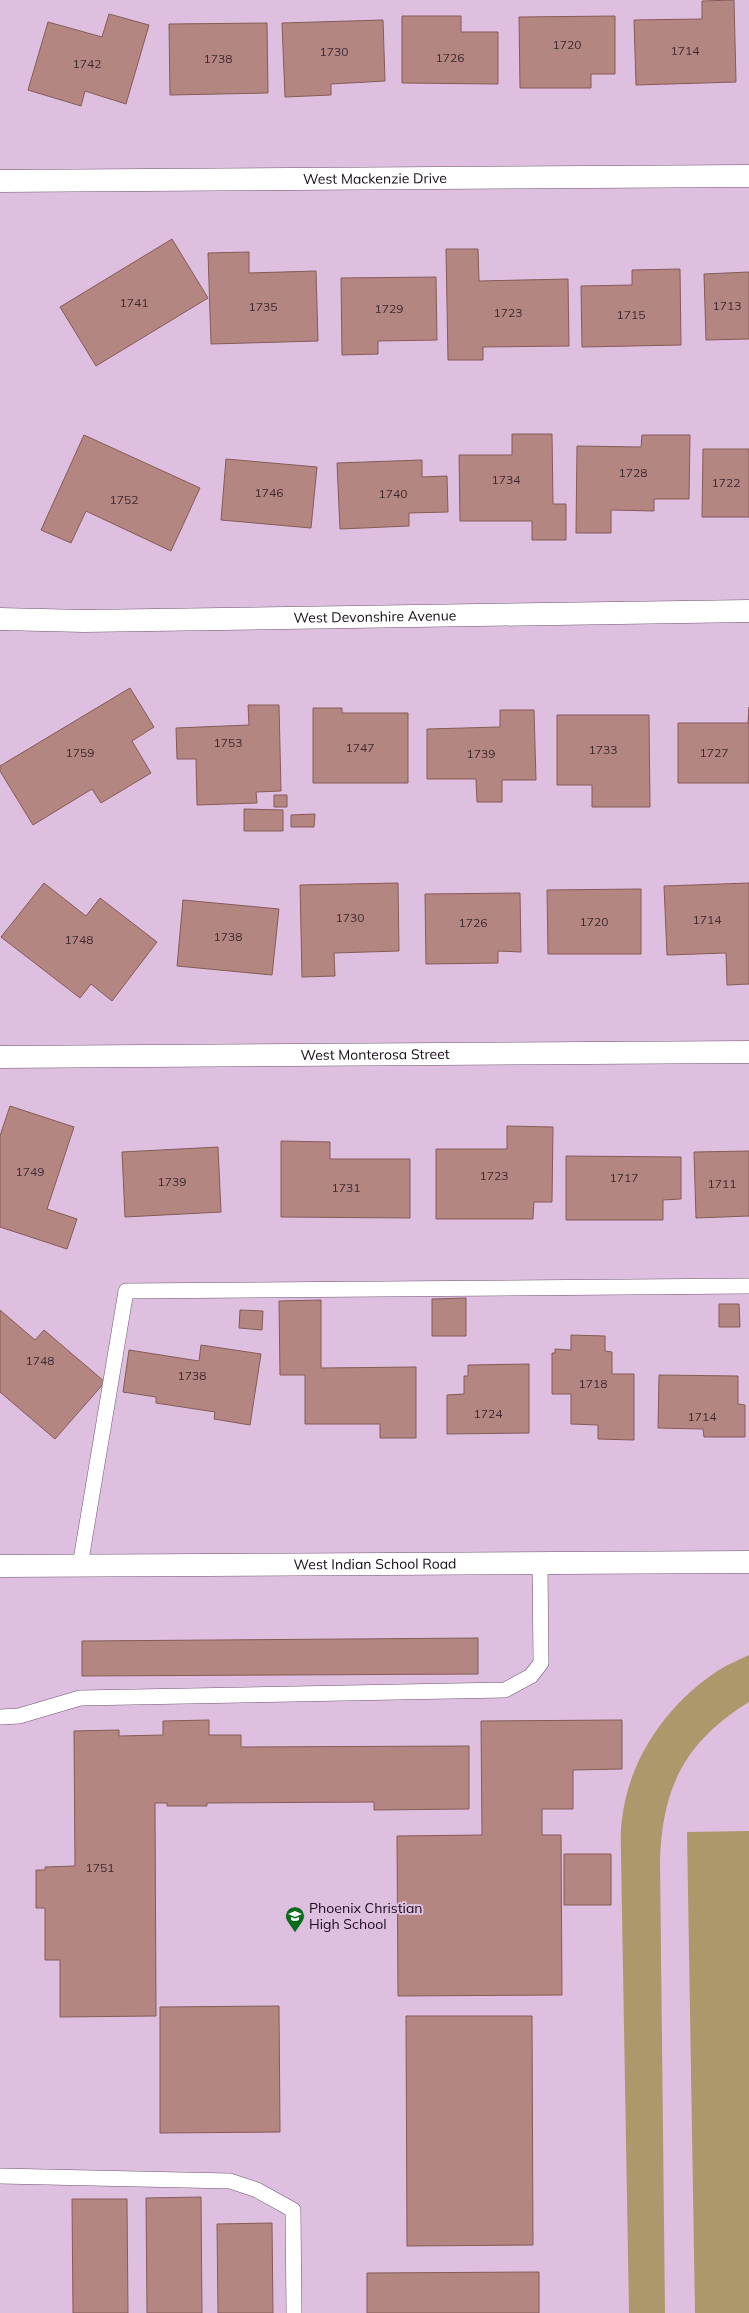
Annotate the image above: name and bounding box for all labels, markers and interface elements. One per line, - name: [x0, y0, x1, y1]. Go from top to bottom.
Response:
- house number: 1720: [553, 37, 581, 52]
- house number: 1714: [671, 43, 699, 58]
- house number: 1730: [320, 44, 348, 59]
- house number: 1726: [436, 50, 464, 65]
- house number: 1738: [204, 51, 232, 66]
- house number: 1742: [73, 56, 101, 71]
- street label: West Mackenzie Drive: [303, 169, 447, 188]
- house number: 1741: [120, 295, 148, 310]
- house number: 1713: [713, 298, 741, 313]
- house number: 1735: [249, 299, 277, 314]
- house number: 1729: [375, 301, 403, 316]
- house number: 1723: [494, 305, 522, 320]
- house number: 1715: [617, 307, 645, 322]
- house number: 1728: [619, 465, 647, 480]
- house number: 1734: [492, 472, 520, 487]
- house number: 1722: [712, 475, 740, 490]
- house number: 1746: [255, 485, 283, 500]
- house number: 1740: [379, 486, 407, 501]
- house number: 1752: [110, 492, 138, 507]
- street label: West Devonshire Avenue: [293, 606, 457, 627]
- house number: 1753: [214, 735, 242, 750]
- house number: 1747: [346, 740, 374, 755]
- house number: 1733: [589, 742, 617, 757]
- house number: 1759: [66, 745, 94, 760]
- house number: 1727: [700, 745, 728, 760]
- house number: 1739: [467, 746, 495, 761]
- house number: 1730: [336, 910, 364, 925]
- house number: 1714: [693, 912, 721, 927]
- house number: 1720: [580, 914, 608, 929]
- house number: 1726: [459, 915, 487, 930]
- house number: 1738: [214, 929, 242, 944]
- house number: 1748: [65, 932, 93, 947]
- street label: West Monterosa Street: [300, 1045, 450, 1064]
- house number: 1749: [16, 1164, 44, 1179]
- house number: 1723: [480, 1168, 508, 1183]
- house number: 1717: [610, 1170, 638, 1185]
- house number: 1739: [158, 1174, 186, 1189]
- house number: 1711: [708, 1176, 736, 1191]
- house number: 1731: [332, 1180, 360, 1195]
- house number: 1748: [26, 1353, 54, 1368]
- house number: 1738: [178, 1368, 206, 1383]
- house number: 1718: [579, 1376, 607, 1391]
- house number: 1724: [474, 1406, 502, 1421]
- house number: 1714: [688, 1409, 716, 1424]
- street label: West Indian School Road: [293, 1555, 457, 1573]
- house number: 1751: [86, 1860, 114, 1875]
- place label: Phoenix Christian High School: [309, 1899, 423, 1933]
- school or university icon: Phoenix Christian High School: [284, 1905, 306, 1933]

